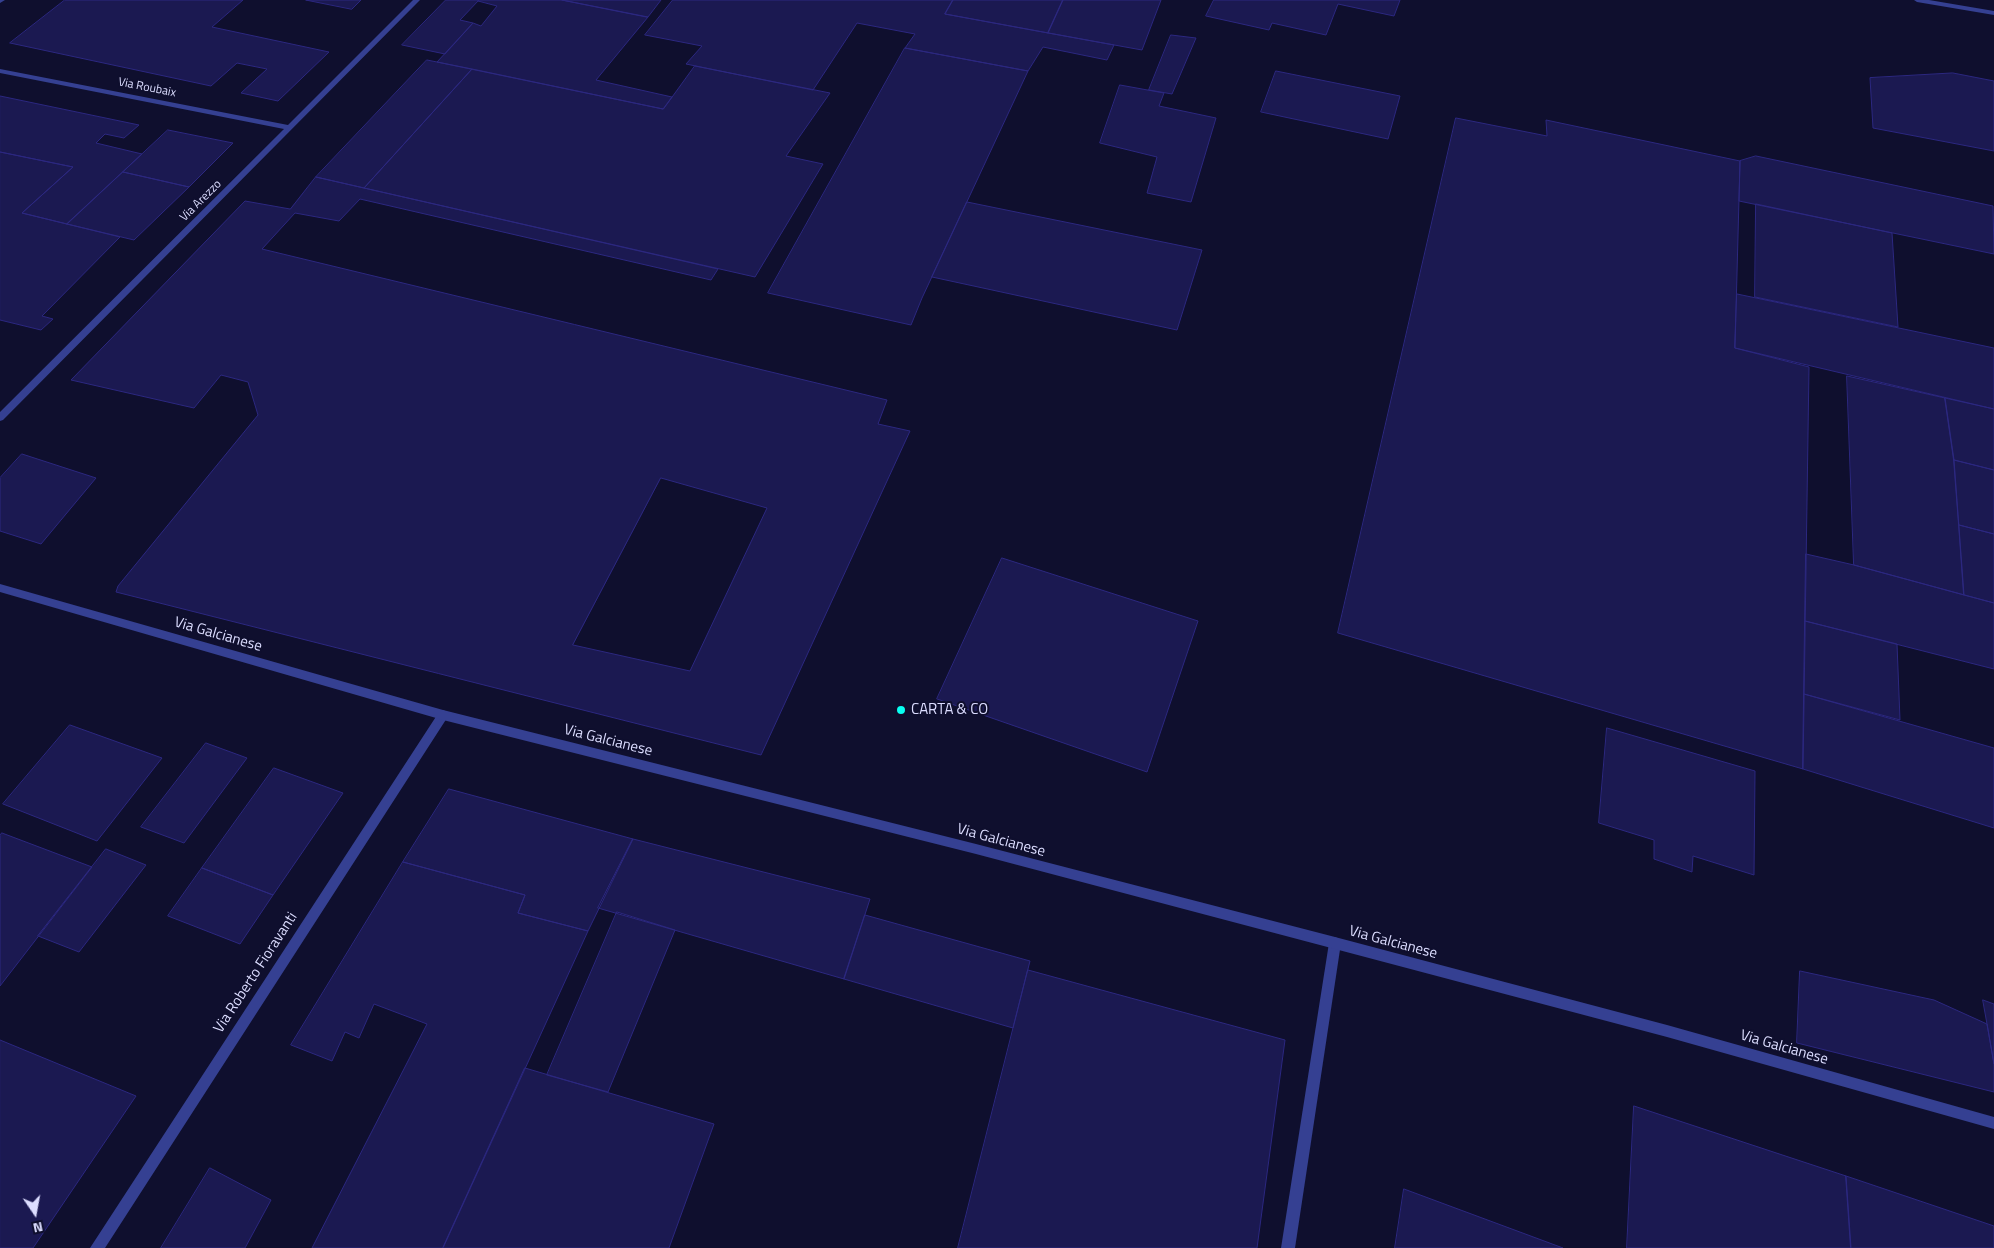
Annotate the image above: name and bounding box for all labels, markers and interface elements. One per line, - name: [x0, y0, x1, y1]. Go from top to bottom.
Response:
- street label: Via Roubaix: [117, 75, 177, 101]
- street label: Via Arezzo: [177, 177, 225, 225]
- street label: Via Galcianese: [172, 614, 264, 656]
- place label: CARTA & CO: [911, 701, 988, 719]
- marker: CARTA & CO: [895, 704, 907, 716]
- street label: Via Galcianese: [562, 721, 654, 761]
- street label: Via Galcianese: [955, 821, 1047, 861]
- street label: Via Roberto Fioravanti: [210, 909, 302, 1037]
- street label: Via Galcianese: [1347, 923, 1439, 963]
- street label: Via Galcianese: [1738, 1027, 1830, 1069]
- north arrow: [10, 1188, 60, 1238]
- text: N: [31, 1217, 45, 1239]

